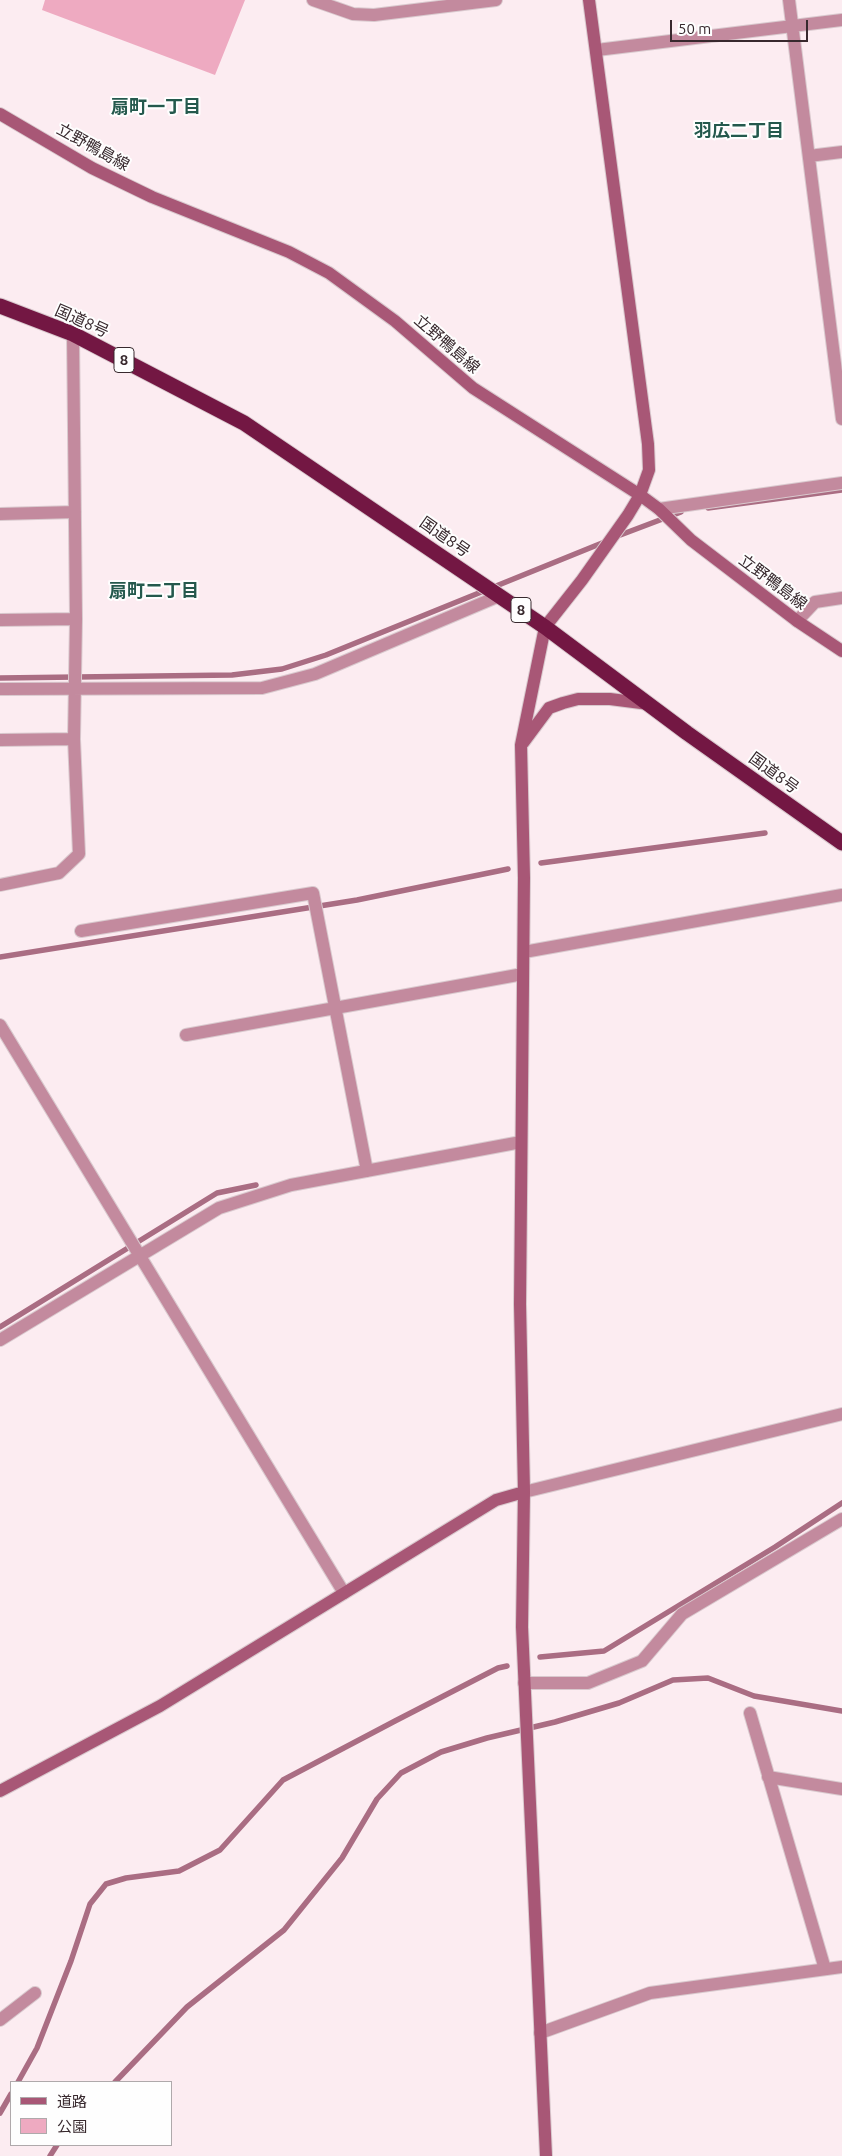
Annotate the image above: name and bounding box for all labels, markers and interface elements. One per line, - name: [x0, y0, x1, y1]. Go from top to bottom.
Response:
- scale bar: [672, 10, 810, 42]
- text: 50 m: [678, 20, 711, 37]
- district label: 扇町一丁目: [111, 96, 201, 118]
- street label: 立野鴨島線: [53, 119, 133, 175]
- district label: 羽広二丁目: [694, 120, 784, 142]
- street label: 国道8号: [52, 301, 112, 341]
- street label: 立野鴨島線: [411, 311, 483, 377]
- road number: 8: [114, 348, 134, 372]
- street label: 国道8号: [416, 513, 474, 561]
- street label: 立野鴨島線: [735, 550, 811, 614]
- district label: 扇町二丁目: [109, 580, 199, 602]
- road number: 8: [511, 598, 531, 622]
- street label: 国道8号: [745, 748, 803, 798]
- legend: [10, 2081, 172, 2146]
- text: 道路: [57, 2093, 87, 2110]
- text: 公園: [57, 2118, 87, 2135]

